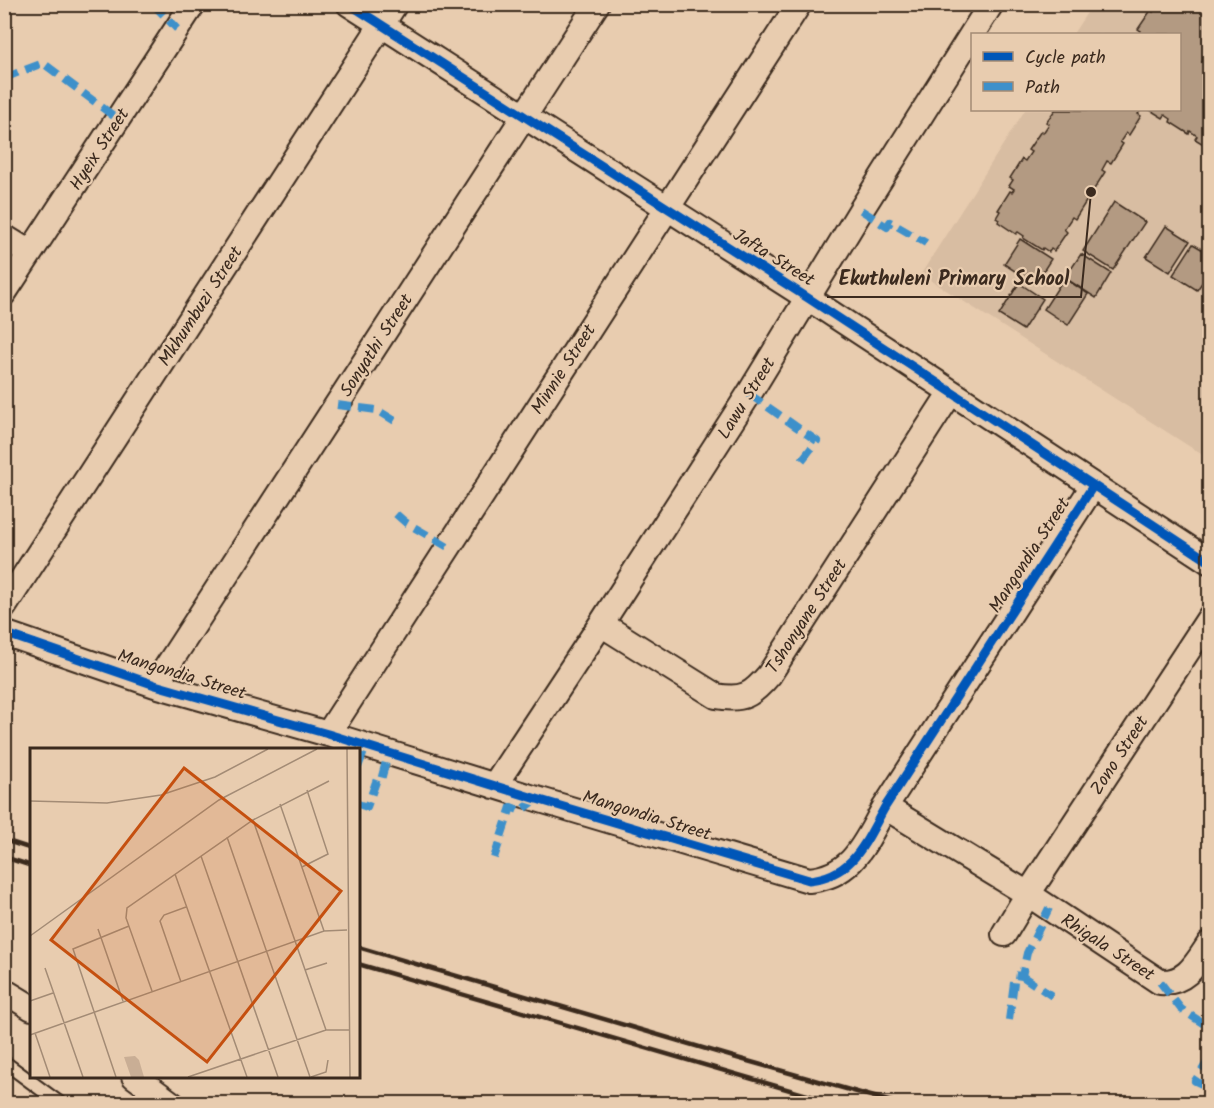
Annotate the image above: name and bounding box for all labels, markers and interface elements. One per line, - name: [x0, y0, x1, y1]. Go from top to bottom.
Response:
- legend: [971, 33, 1181, 111]
- text: Cycle path: [1025, 44, 1106, 73]
- text: Path: [1025, 74, 1060, 103]
- street label: Hyeix Street: [63, 102, 138, 197]
- street label: Jafta Street: [727, 222, 821, 295]
- street label: Mkhumbuzi Street: [151, 240, 252, 373]
- callout: Ekuthuleni Primary School: [827, 259, 1081, 297]
- text: Ekuthuleni Primary School: [839, 264, 1070, 296]
- street label: Sonyathi Street: [333, 288, 422, 403]
- street label: Minnie Street: [524, 318, 605, 421]
- street label: Lawu Street: [711, 351, 784, 445]
- street label: Mangondia Street: [982, 491, 1079, 620]
- street label: Tshonyane Street: [759, 553, 856, 680]
- street label: Mangondia Street: [114, 642, 250, 709]
- street label: Zono Street: [1084, 709, 1157, 801]
- inset map: [30, 748, 360, 1078]
- street label: Mangondia Street: [579, 783, 715, 850]
- street label: Rhigala Street: [1054, 907, 1161, 990]

